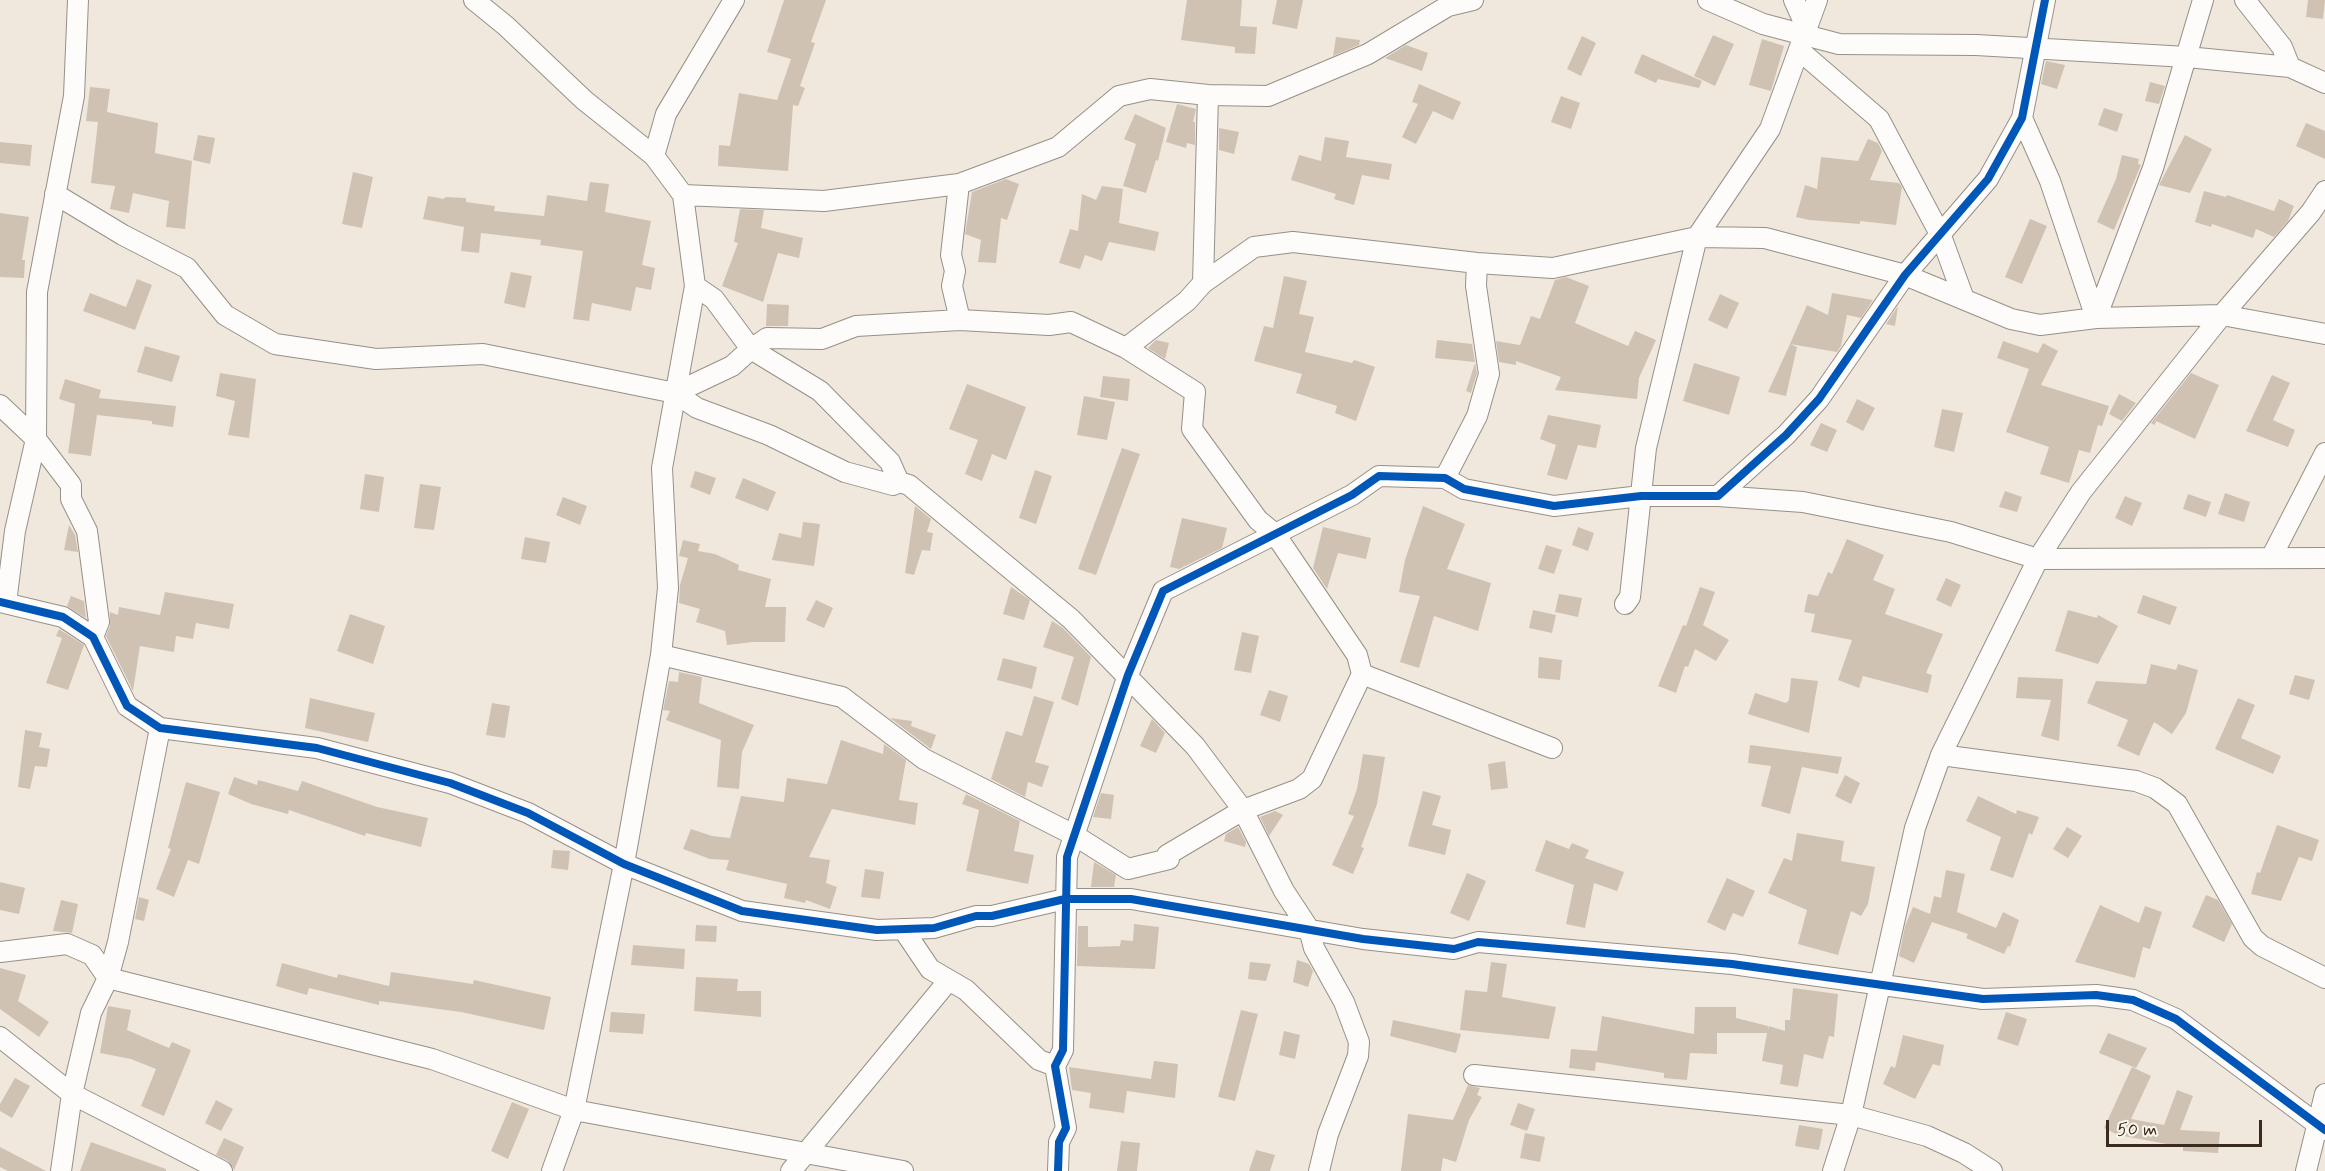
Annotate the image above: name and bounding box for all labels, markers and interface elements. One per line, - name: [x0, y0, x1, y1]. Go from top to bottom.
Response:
- scale bar: [2109, 1108, 2265, 1146]
- text: 50 m: [2117, 1118, 2157, 1142]

